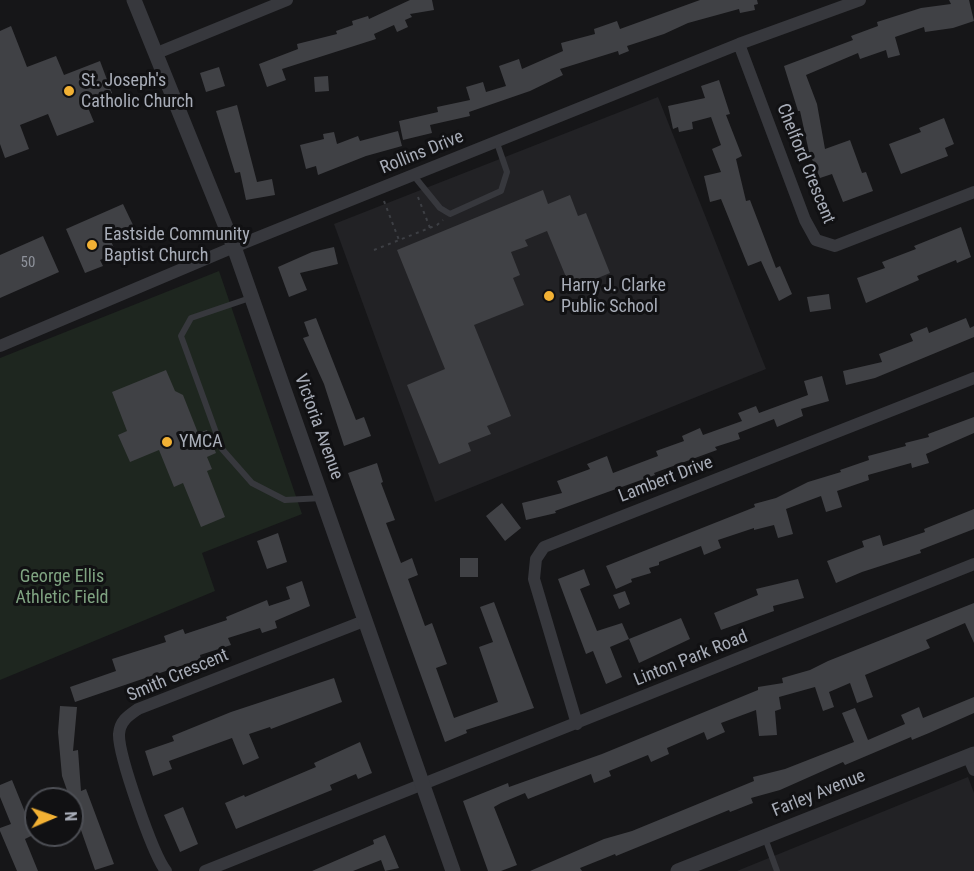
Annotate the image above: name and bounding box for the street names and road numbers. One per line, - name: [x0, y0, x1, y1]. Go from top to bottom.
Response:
- street label: Chelford Crescent: [771, 101, 839, 227]
- street label: Rollins Drive: [377, 127, 467, 179]
- street label: Victoria Avenue: [289, 371, 347, 483]
- street label: Lambert Drive: [616, 452, 716, 508]
- street label: Linton Park Road: [631, 626, 751, 692]
- street label: Smith Crescent: [124, 645, 232, 707]
- street label: Farley Avenue: [769, 766, 869, 822]

